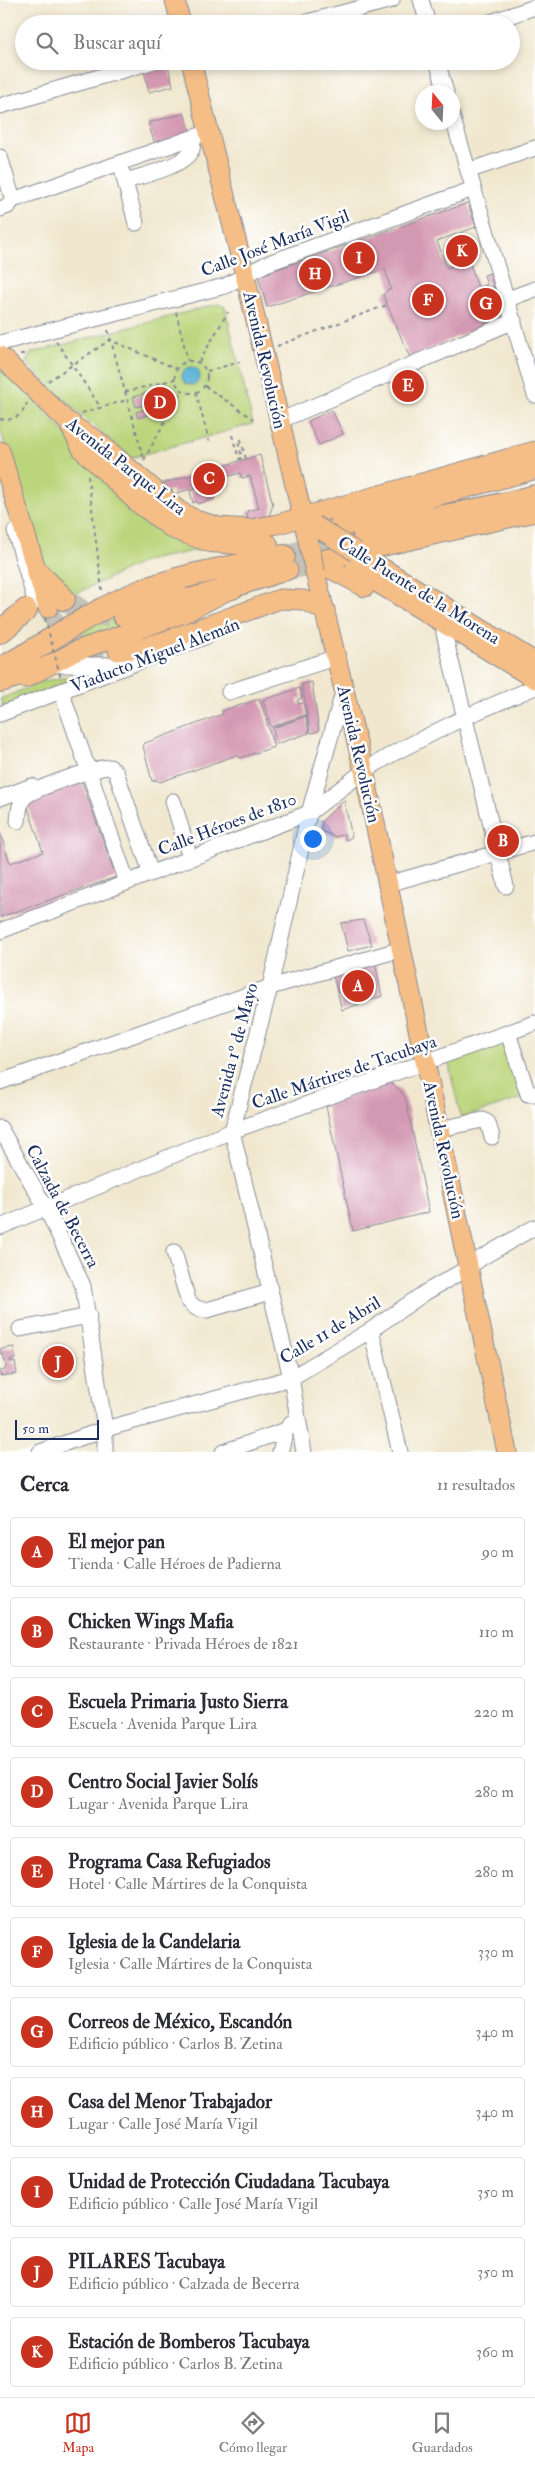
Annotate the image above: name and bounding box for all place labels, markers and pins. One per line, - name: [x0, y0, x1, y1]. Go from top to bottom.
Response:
- pin: K: [446, 232, 478, 270]
- pin: I: [343, 239, 375, 277]
- pin: H: [299, 255, 331, 293]
- pin: F: [412, 281, 444, 319]
- pin: G: [470, 285, 502, 323]
- pin: E: [392, 367, 424, 405]
- pin: D: [144, 384, 176, 422]
- pin: C: [193, 460, 225, 498]
- pin: B: [487, 822, 519, 860]
- pin: A: [342, 967, 374, 1005]
- pin: J: [42, 1343, 74, 1381]

